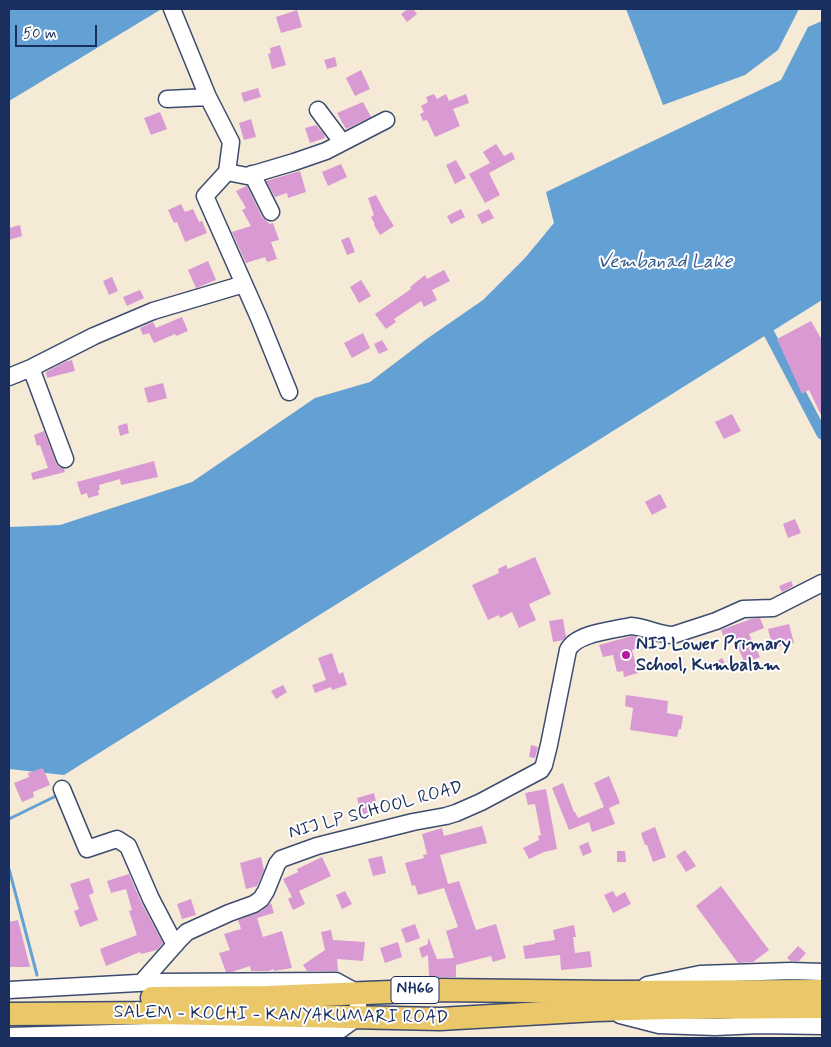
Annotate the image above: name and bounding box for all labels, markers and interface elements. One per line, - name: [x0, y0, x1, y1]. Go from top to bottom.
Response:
- scale bar: [18, 15, 100, 47]
- text: 50 m: [23, 24, 57, 44]
- water label: Vembanad Lake: [598, 252, 732, 274]
- place label: NIJ Lower Primary School, Kumbalam: [636, 634, 791, 676]
- marker: NIJ Lower Primary School, Kumbalam: [620, 649, 632, 661]
- street label: NIJ LP SCHOOL ROAD: [287, 777, 465, 845]
- road number: NH66: [391, 976, 439, 1004]
- street label: SALEM - KOCHI - KANYAKUMARI ROAD: [113, 1002, 449, 1030]

